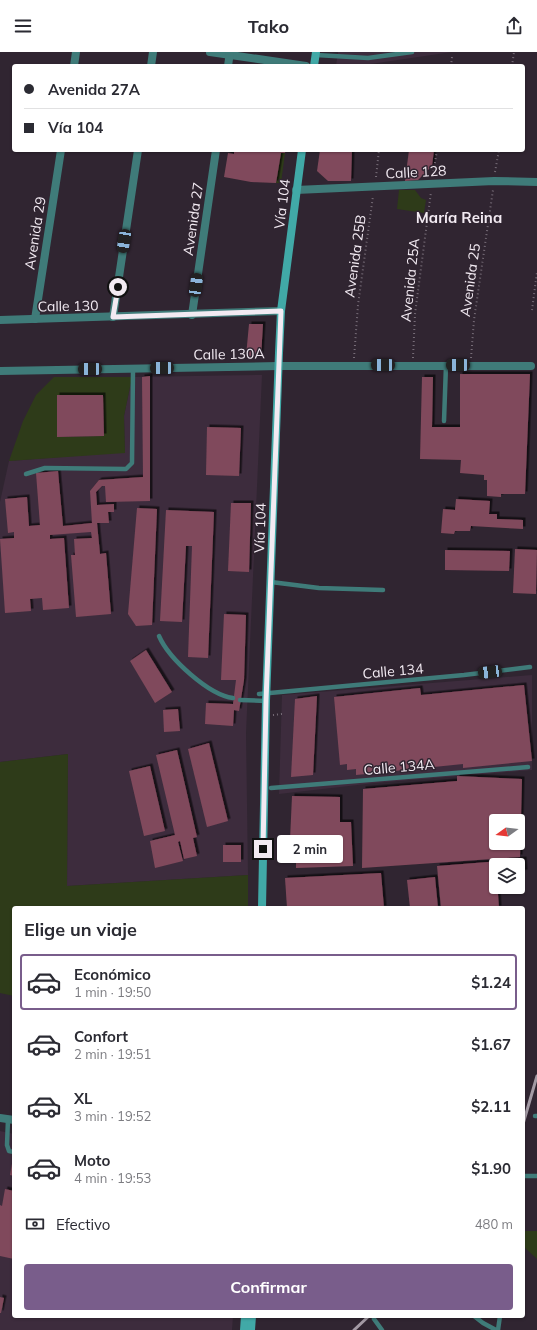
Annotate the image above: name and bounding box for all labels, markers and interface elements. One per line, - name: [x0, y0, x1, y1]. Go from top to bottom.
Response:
- icon: menu: [12, 15, 34, 37]
- text: Tako: [248, 15, 289, 38]
- icon: share: [503, 15, 525, 37]
- text: Avenida 27A: [48, 80, 140, 99]
- text: Vía 104: [48, 118, 103, 137]
- street label: Calle 128: [385, 161, 447, 183]
- street label: Vía 104: [270, 177, 294, 230]
- street label: Avenida 27: [179, 181, 207, 257]
- street label: Avenida 29: [20, 195, 50, 271]
- district label: María Reina: [416, 208, 502, 227]
- street label: Avenida 25B: [340, 214, 370, 298]
- car: [116, 228, 132, 254]
- street label: Avenida 25A: [397, 237, 423, 323]
- street label: Avenida 25: [456, 242, 484, 318]
- car: [188, 272, 204, 298]
- route start: [109, 278, 127, 296]
- street label: Calle 130: [37, 296, 99, 316]
- street label: Calle 130A: [193, 344, 265, 364]
- car: [371, 359, 395, 371]
- car: [446, 359, 470, 371]
- car: [150, 362, 174, 374]
- car: [78, 363, 102, 375]
- street label: Vía 104: [250, 502, 270, 553]
- street label: Calle 134: [362, 659, 425, 683]
- car: [477, 665, 503, 679]
- street label: Calle 134A: [363, 755, 436, 779]
- north arrow: [489, 814, 525, 850]
- map controls: [489, 814, 525, 894]
- callout: 2 min: [277, 835, 343, 863]
- route end: [254, 840, 272, 858]
- text: 2 min: [293, 841, 327, 857]
- button: layers: [489, 858, 525, 894]
- text: Elige un viaje: [24, 918, 137, 941]
- icon: car: [26, 964, 62, 1000]
- text: Económico: [74, 965, 151, 984]
- text: $1.24: [471, 973, 511, 992]
- text: 1 min · 19:50: [74, 984, 151, 1000]
- icon: car: [26, 1026, 62, 1062]
- text: Confort: [74, 1027, 128, 1046]
- text: $1.67: [471, 1035, 511, 1054]
- text: 2 min · 19:51: [74, 1046, 151, 1062]
- icon: car: [26, 1088, 62, 1124]
- text: XL: [74, 1089, 92, 1108]
- text: $2.11: [471, 1097, 511, 1116]
- text: 3 min · 19:52: [74, 1108, 151, 1124]
- icon: car: [26, 1150, 62, 1186]
- text: Moto: [74, 1151, 110, 1170]
- text: $1.90: [471, 1159, 511, 1178]
- text: 4 min · 19:53: [74, 1170, 151, 1186]
- icon: cash: [24, 1213, 46, 1235]
- text: Efectivo: [56, 1215, 110, 1234]
- text: 480 m: [475, 1216, 513, 1232]
- button: Confirmar: [24, 1264, 513, 1310]

